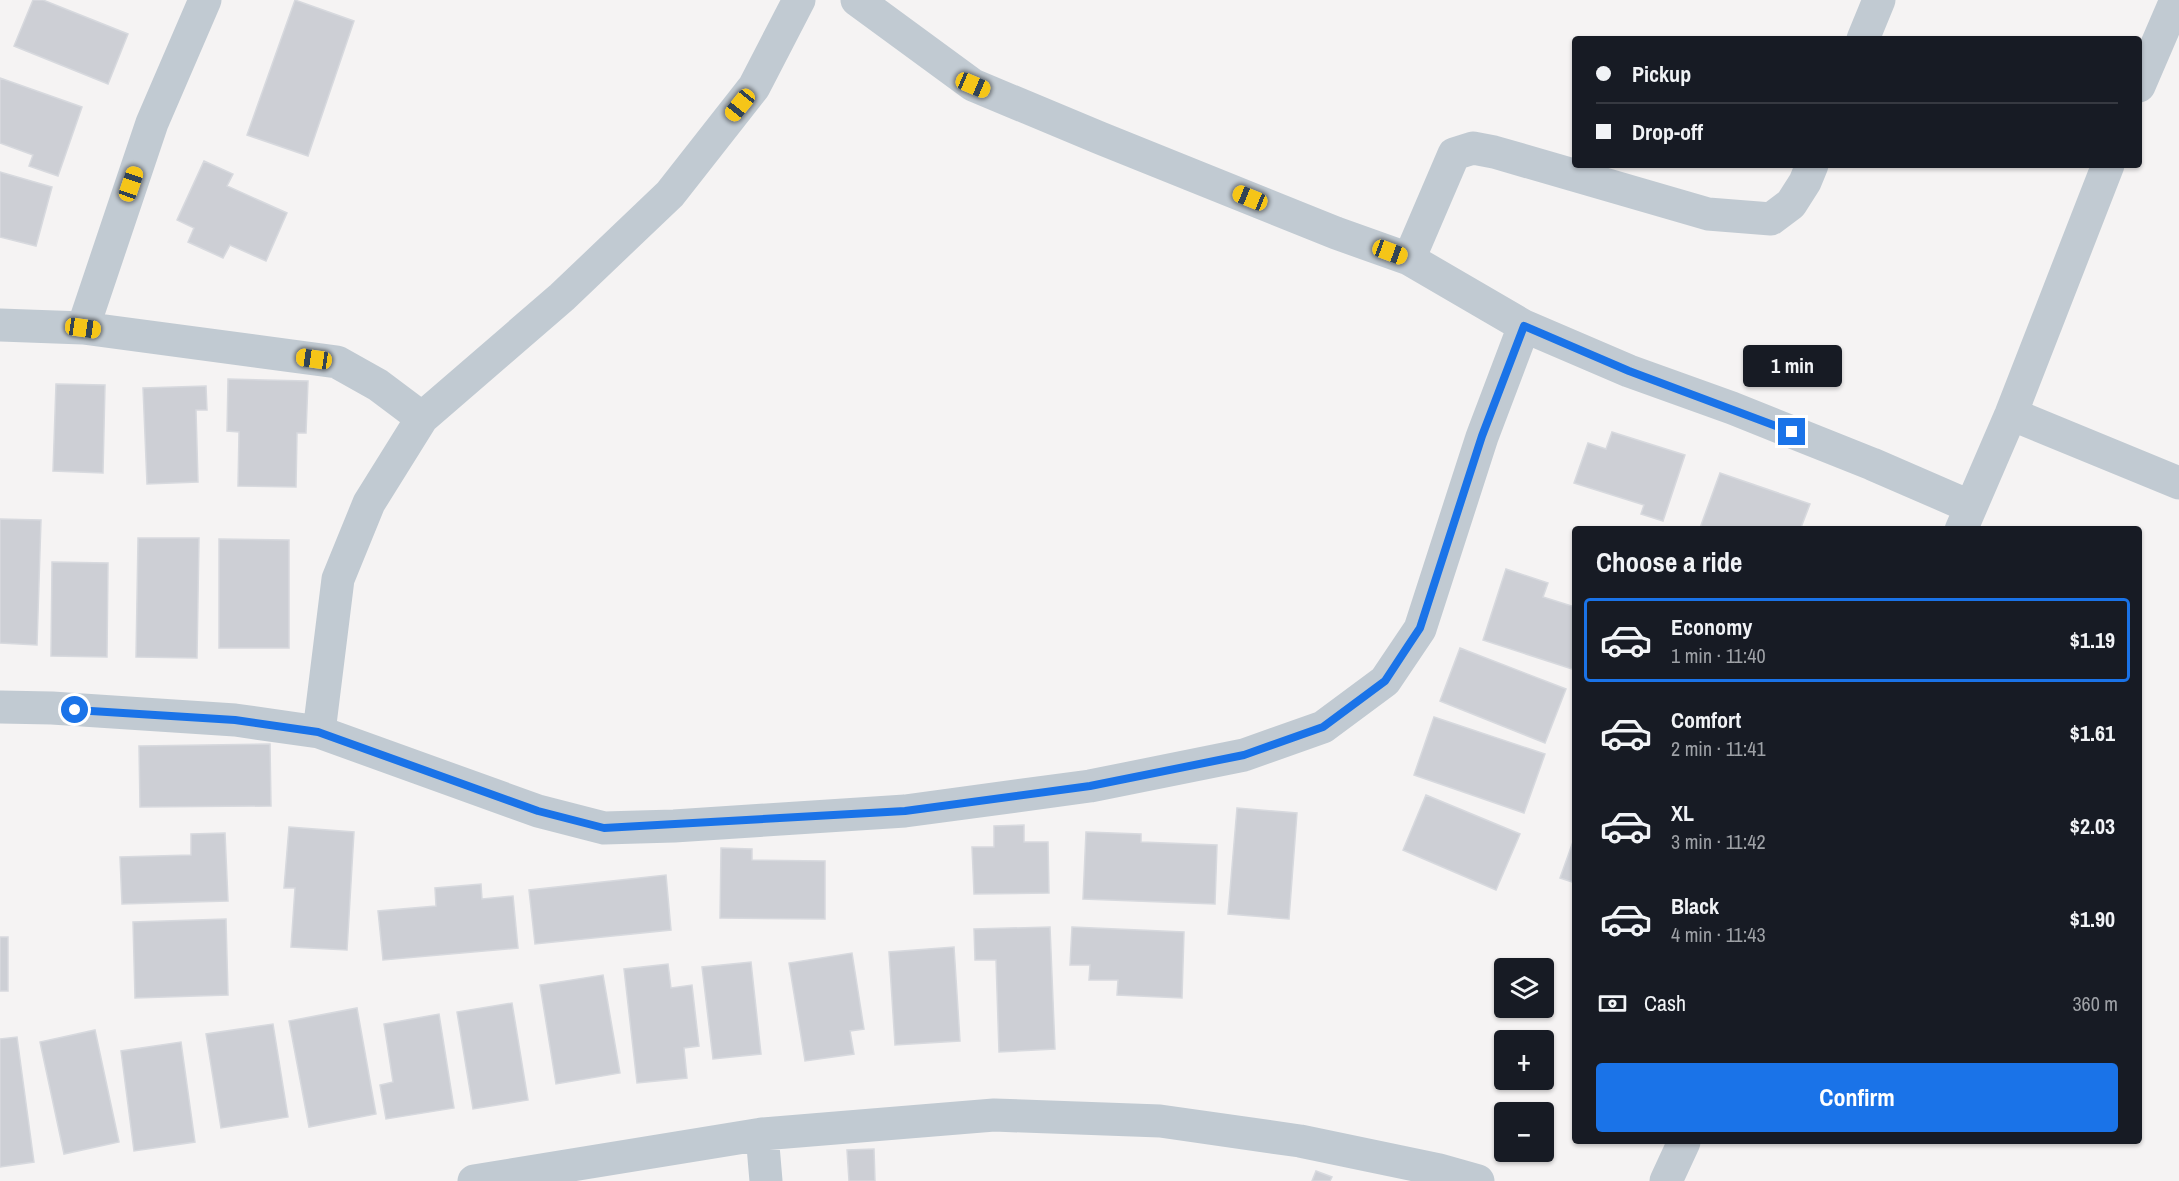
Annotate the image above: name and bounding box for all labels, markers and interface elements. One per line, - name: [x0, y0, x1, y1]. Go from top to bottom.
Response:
- text: Pickup: [1632, 59, 1691, 89]
- car: [953, 70, 993, 100]
- car: [722, 85, 758, 125]
- text: Drop-off: [1632, 117, 1703, 147]
- car: [117, 164, 145, 204]
- car: [1230, 183, 1270, 213]
- car: [1370, 237, 1410, 267]
- car: [64, 317, 102, 339]
- callout: 1 min: [1742, 345, 1842, 387]
- car: [295, 348, 333, 370]
- text: 1 min: [1771, 352, 1814, 379]
- route end: [1778, 418, 1805, 445]
- text: Choose a ride: [1596, 544, 1742, 580]
- text: Economy: [1671, 612, 1752, 642]
- icon: car: [1599, 613, 1653, 667]
- text: $1.19: [2070, 625, 2115, 655]
- text: 1 min · 11:40: [1671, 642, 1766, 669]
- route start: [61, 696, 88, 723]
- text: Comfort: [1671, 705, 1741, 735]
- icon: car: [1599, 706, 1653, 760]
- text: $1.61: [2070, 718, 2115, 748]
- text: 2 min · 11:41: [1671, 735, 1766, 762]
- text: XL: [1671, 798, 1694, 828]
- icon: car: [1599, 799, 1653, 853]
- text: $2.03: [2070, 811, 2115, 841]
- text: 3 min · 11:42: [1671, 828, 1766, 855]
- text: Black: [1671, 891, 1719, 921]
- icon: car: [1599, 892, 1653, 946]
- text: $1.90: [2070, 904, 2115, 934]
- text: 4 min · 11:43: [1671, 921, 1766, 948]
- map controls: [1494, 958, 1554, 1162]
- button: layers: [1494, 958, 1554, 1018]
- icon: cash: [1596, 987, 1629, 1020]
- text: Cash: [1644, 988, 1686, 1018]
- text: 360 m: [2072, 990, 2118, 1017]
- button: +: [1494, 1030, 1554, 1090]
- button: Confirm: [1596, 1063, 2118, 1132]
- button: −: [1494, 1102, 1554, 1162]

